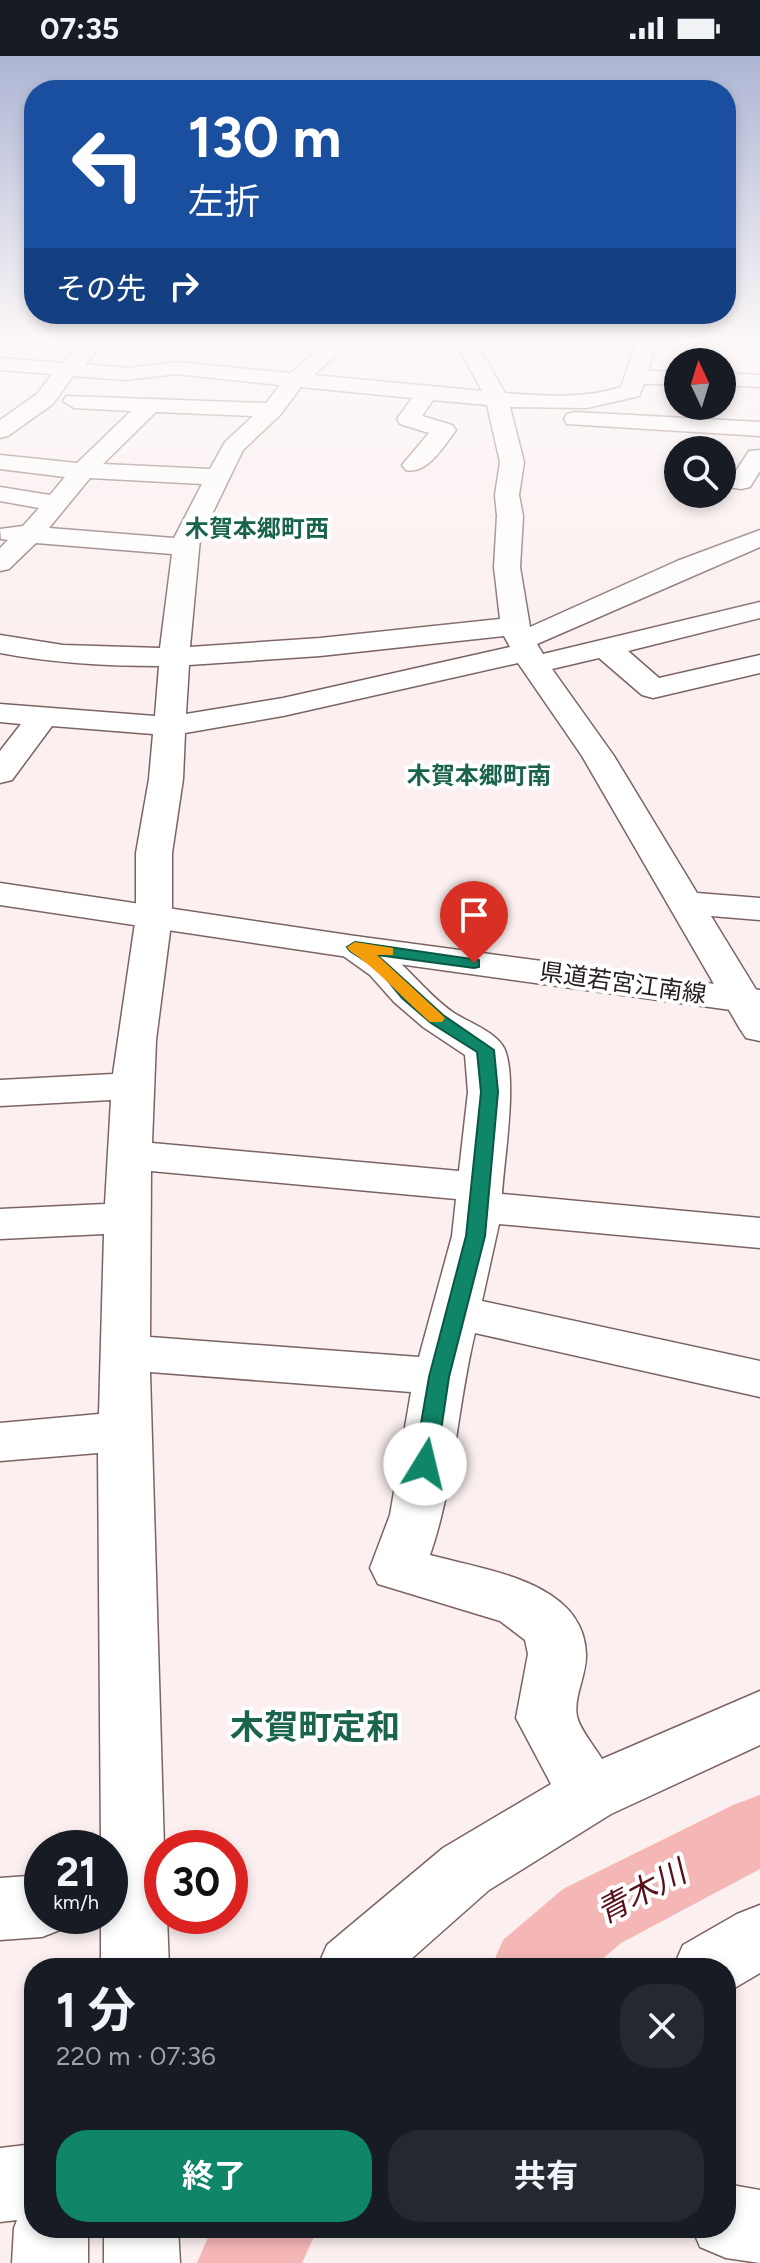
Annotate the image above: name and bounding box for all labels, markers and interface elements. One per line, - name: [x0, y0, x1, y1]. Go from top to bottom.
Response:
- text: 07:35: [40, 10, 119, 47]
- text: 130 m: [188, 104, 341, 171]
- icon: left: [56, 112, 160, 216]
- text: 左折: [188, 180, 260, 223]
- icon: right: [162, 264, 206, 308]
- text: その先: [56, 270, 146, 307]
- north arrow: [664, 348, 736, 420]
- map controls: [664, 348, 736, 508]
- button: search: [664, 436, 736, 508]
- district label: 木賀本郷町西: [185, 514, 329, 543]
- district label: 木賀本郷町南: [407, 761, 551, 790]
- pin: [440, 881, 508, 963]
- icon: arrive: [452, 893, 496, 937]
- street label: 県道若宮江南線: [538, 956, 708, 1009]
- position arrow: [383, 1422, 467, 1506]
- district label: 木賀町定和: [230, 1707, 400, 1748]
- speed limit sign: 30: [144, 1830, 248, 1934]
- text: 21: [56, 1848, 96, 1896]
- water label: 青木川: [590, 1851, 695, 1931]
- text: km/h: [53, 1890, 99, 1914]
- text: 1 分: [56, 1981, 136, 2039]
- button: close: [620, 1984, 704, 2068]
- text: 220 m · 07:36: [56, 2040, 216, 2072]
- button: 終了: [56, 2130, 372, 2222]
- button: 共有: [388, 2130, 704, 2222]

